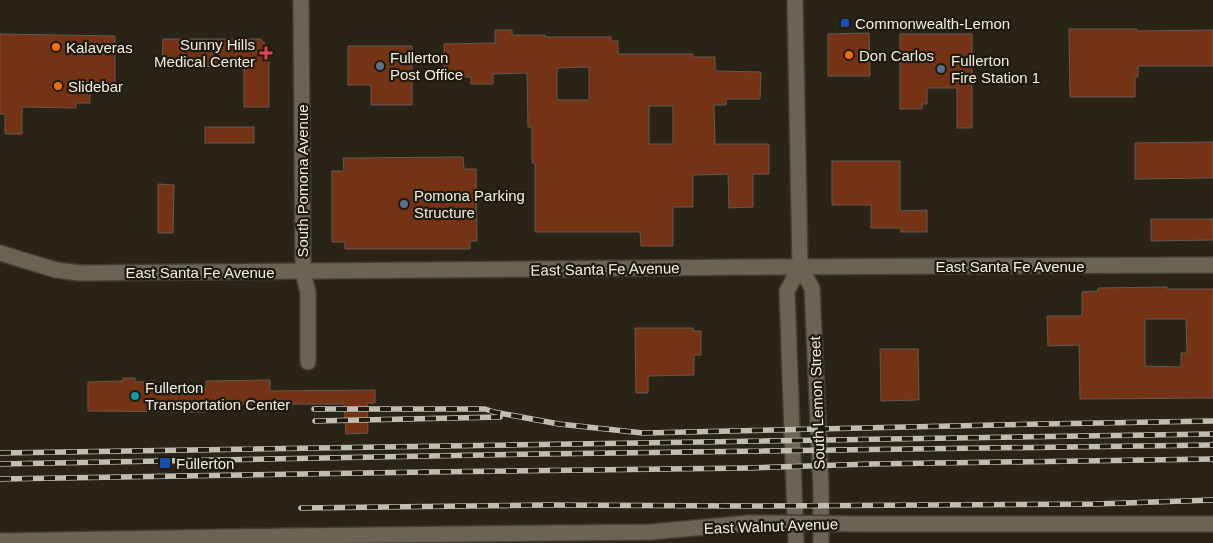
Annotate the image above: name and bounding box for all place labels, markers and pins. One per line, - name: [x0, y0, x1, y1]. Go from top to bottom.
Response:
- place label: Commonwealth-Lemon: [855, 15, 1010, 32]
- marker: Commonwealth-Lemon: [839, 17, 851, 29]
- place label: Sunny Hills Medical Center: [154, 36, 255, 70]
- place label: Kalaveras: [66, 39, 133, 56]
- marker: Kalaveras: [50, 41, 62, 53]
- marker: Sunny Hills Medical Center: [259, 46, 273, 60]
- place label: Don Carlos: [859, 47, 934, 64]
- place label: Fullerton Post Office: [390, 49, 463, 83]
- marker: Don Carlos: [843, 49, 855, 61]
- place label: Fullerton Fire Station 1: [951, 52, 1040, 86]
- marker: Fullerton Post Office: [374, 60, 386, 72]
- marker: Fullerton Fire Station 1: [935, 63, 947, 75]
- place label: Slidebar: [68, 78, 123, 95]
- marker: Slidebar: [52, 80, 64, 92]
- place label: Pomona Parking Structure: [414, 187, 525, 221]
- marker: Pomona Parking Structure: [398, 198, 410, 210]
- place label: Fullerton Transportation Center: [145, 379, 290, 413]
- marker: Fullerton Transportation Center: [129, 390, 141, 402]
- place label: Fullerton: [176, 455, 234, 472]
- marker: Fullerton: [158, 456, 172, 470]

